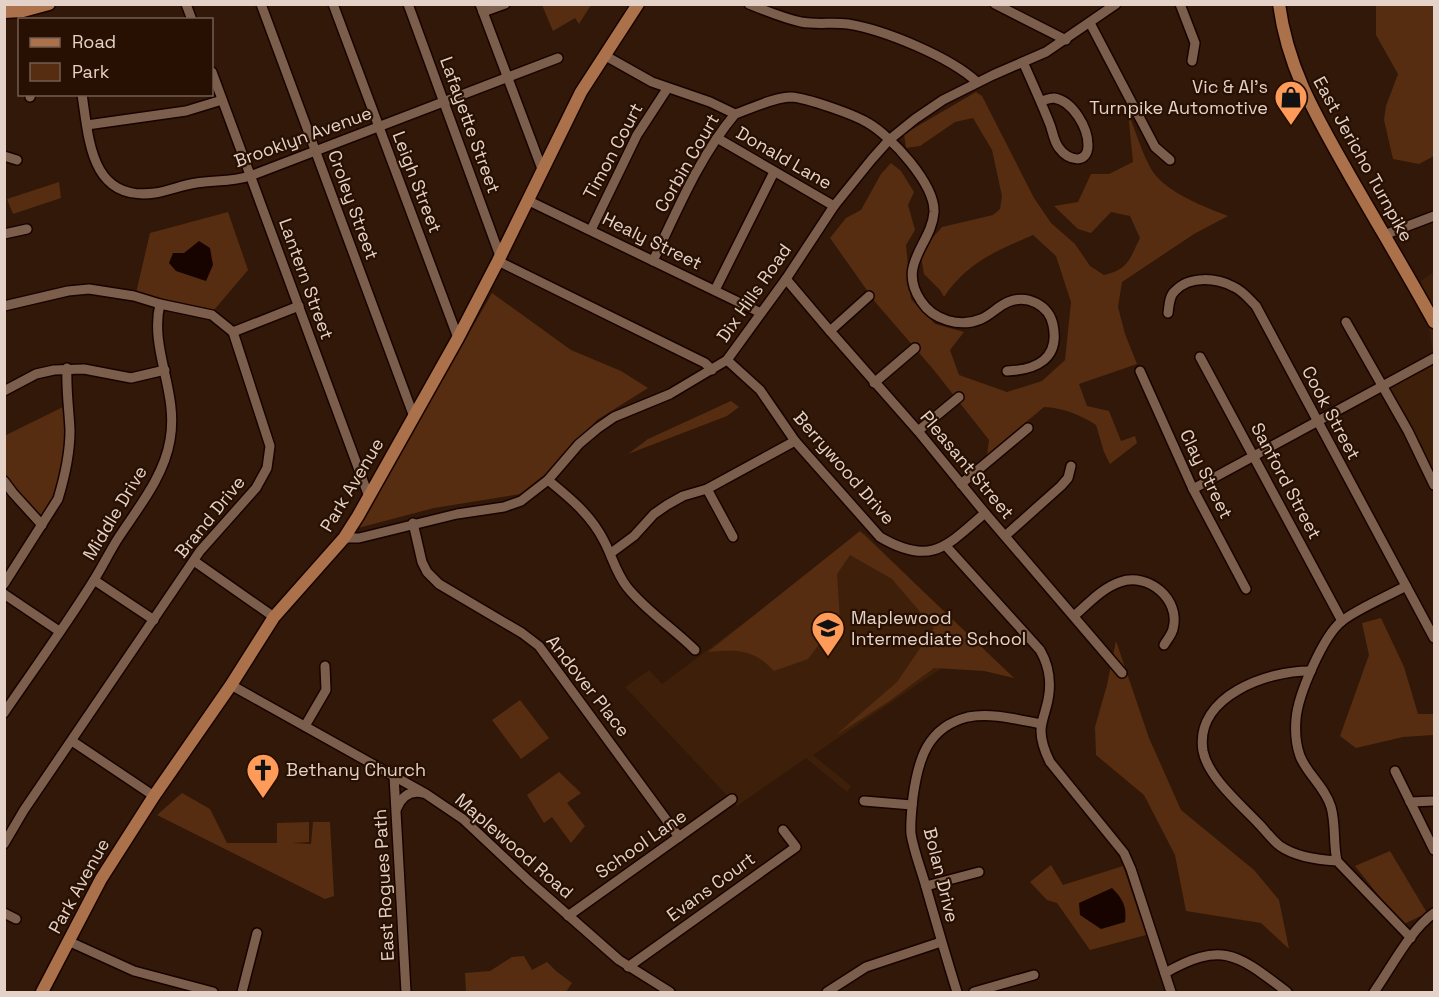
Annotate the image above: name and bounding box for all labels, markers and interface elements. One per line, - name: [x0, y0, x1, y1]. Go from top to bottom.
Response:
- legend: [18, 18, 213, 96]
- text: Road: [72, 30, 116, 53]
- street label: Lafayette Street: [435, 53, 506, 196]
- text: Park: [72, 60, 110, 83]
- street label: East Jericho Turnpike: [1308, 72, 1418, 246]
- place label: Vic & Al's Turnpike Automotive: [1089, 75, 1268, 119]
- shop icon: Vic & Al's Turnpike Automotive: [1273, 79, 1309, 126]
- street label: Timon Court: [578, 99, 648, 203]
- street label: Brooklyn Avenue: [231, 101, 375, 172]
- street label: Corbin Court: [649, 109, 724, 216]
- street label: Donald Lane: [732, 121, 836, 194]
- street label: Leigh Street: [388, 128, 447, 236]
- street label: Croley Street: [323, 147, 384, 263]
- street label: Healy Street: [599, 207, 706, 275]
- street label: Lantern Street: [274, 215, 339, 342]
- street label: Dix Hills Road: [711, 239, 796, 346]
- street label: Cook Street: [1297, 362, 1366, 464]
- street label: Berrywood Drive: [789, 406, 900, 529]
- street label: Pleasant Street: [915, 406, 1019, 524]
- street label: Sanford Street: [1246, 419, 1327, 543]
- street label: Clay Street: [1175, 425, 1238, 522]
- street label: Park Avenue: [315, 434, 389, 536]
- street label: Middle Drive: [77, 461, 152, 564]
- street label: Brand Drive: [169, 471, 250, 562]
- place label: Maplewood Intermediate School: [851, 606, 1026, 650]
- school or university icon: Maplewood Intermediate School: [810, 610, 846, 657]
- street label: Andover Place: [542, 630, 635, 741]
- church icon: Bethany Church: [245, 752, 281, 799]
- place label: Bethany Church: [286, 758, 426, 781]
- street label: Maplewood Road: [450, 788, 578, 903]
- street label: School Lane: [591, 804, 691, 883]
- street label: East Rogues Path: [368, 808, 399, 962]
- street label: Bolan Drive: [919, 825, 964, 925]
- street label: Park Avenue: [43, 834, 114, 937]
- street label: Evans Court: [662, 847, 759, 926]

